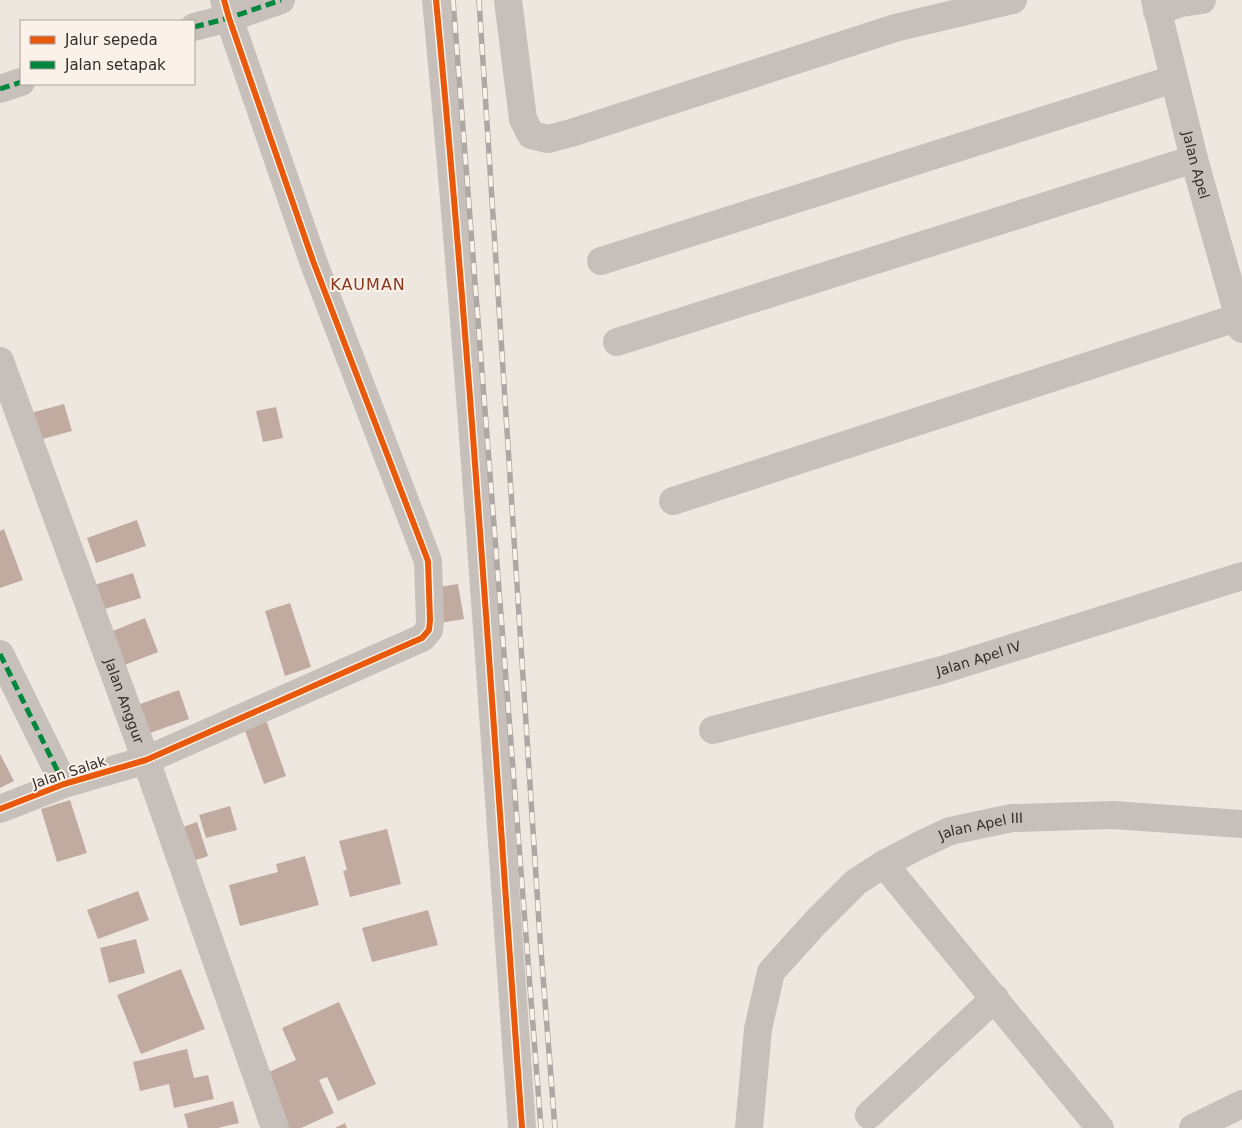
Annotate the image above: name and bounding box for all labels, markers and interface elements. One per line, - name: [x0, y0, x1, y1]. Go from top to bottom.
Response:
- legend: [20, 20, 195, 85]
- text: Jalur sepeda: [64, 31, 158, 49]
- text: Jalan setapak: [64, 56, 166, 74]
- street label: Jalan Apel: [1179, 128, 1213, 201]
- district label: KAUMAN: [330, 275, 406, 294]
- street label: Jalan Apel IV: [934, 638, 1023, 679]
- street label: Jalan Anggur: [101, 655, 147, 746]
- street label: Jalan Salak: [29, 752, 109, 792]
- street label: Jalan Apel III: [935, 810, 1023, 844]

